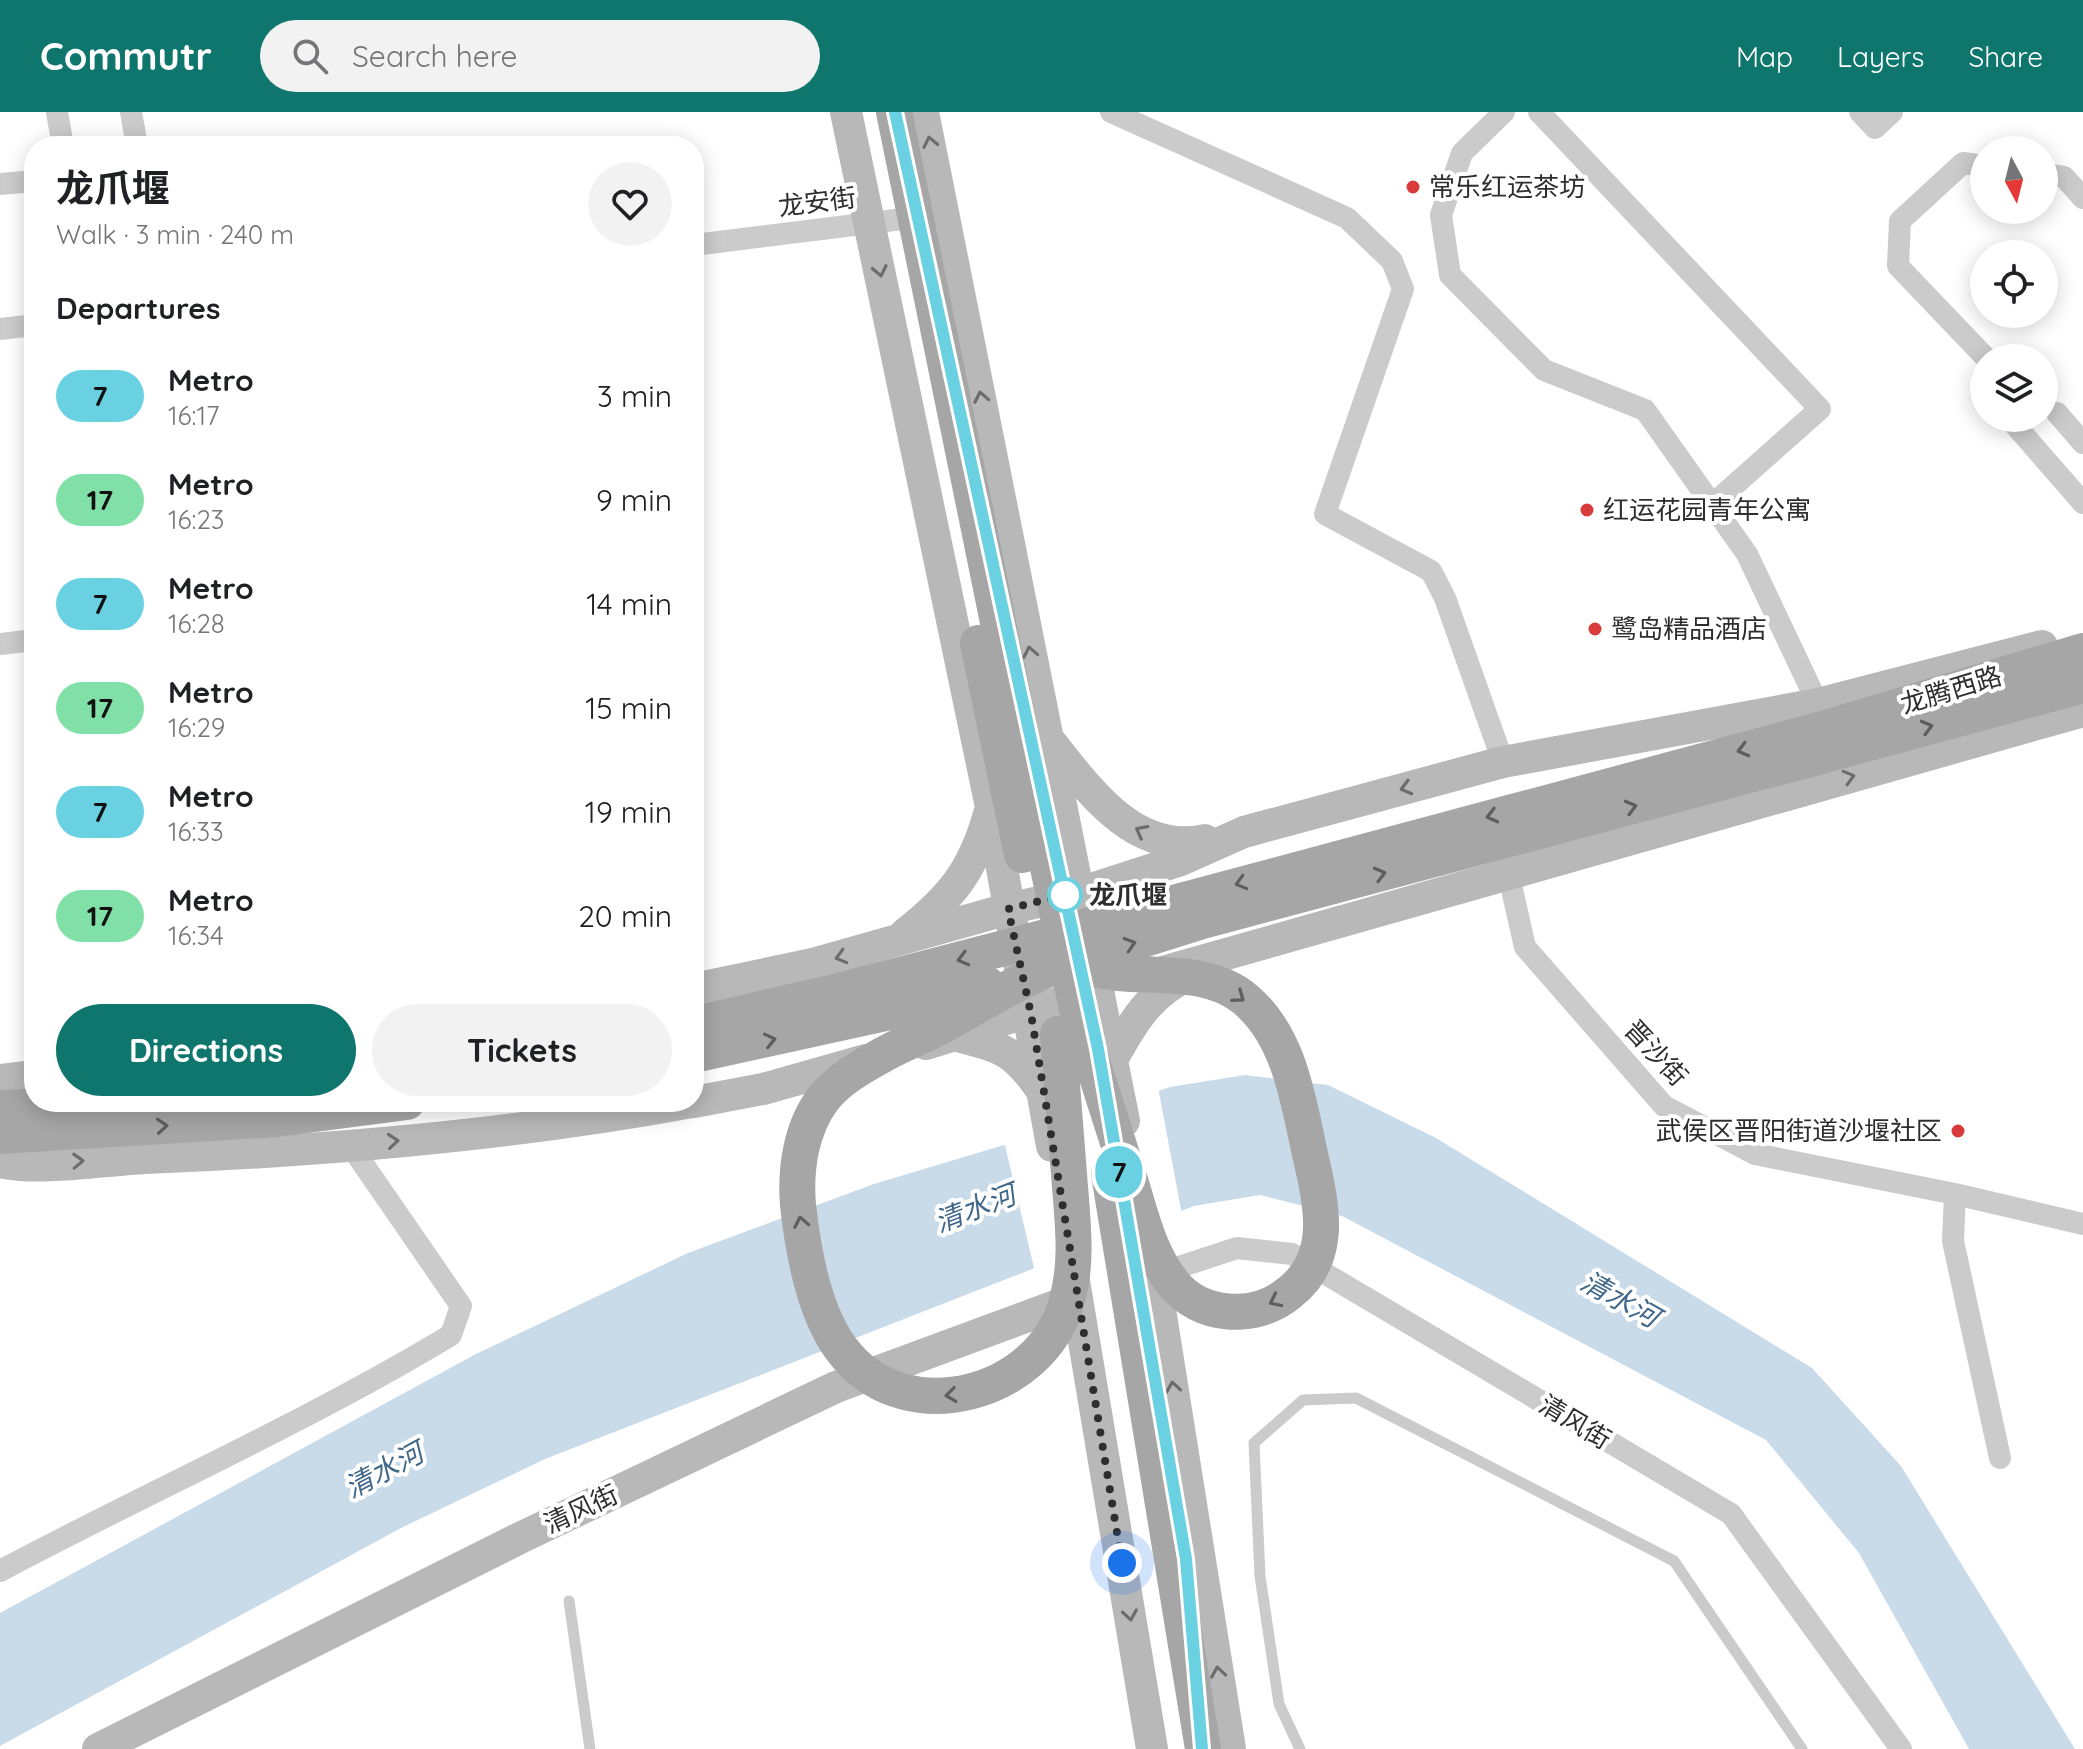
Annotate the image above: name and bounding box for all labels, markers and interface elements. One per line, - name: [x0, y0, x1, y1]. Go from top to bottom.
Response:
- search box: [260, 20, 820, 92]
- text: Commutr: [40, 32, 212, 80]
- icon: search: [288, 34, 332, 78]
- text: Search here: [352, 37, 518, 75]
- text: Map: [1736, 39, 1793, 74]
- text: Layers: [1837, 39, 1924, 74]
- text: Share: [1968, 39, 2043, 74]
- one-way arrow: [922, 136, 939, 149]
- north arrow: [1970, 136, 2058, 224]
- map controls: [1970, 136, 2058, 432]
- button: heart: [588, 162, 672, 246]
- text: 龙爪堰: [56, 164, 170, 212]
- place label: 常乐红运茶坊: [1429, 170, 1585, 203]
- marker: 常乐红运茶坊: [1404, 178, 1422, 196]
- street label: 龙安街: [776, 180, 858, 223]
- text: Walk · 3 min · 240 m: [56, 218, 294, 251]
- button: locate: [1970, 240, 2058, 328]
- one-way arrow: [871, 263, 888, 277]
- text: Departures: [56, 289, 221, 327]
- button: layers: [1970, 344, 2058, 432]
- text: Metro: [168, 361, 254, 399]
- text: 3 min: [597, 377, 672, 415]
- text: 7: [92, 378, 108, 413]
- one-way arrow: [973, 391, 990, 404]
- text: 16:17: [168, 399, 219, 432]
- text: Metro: [168, 465, 254, 503]
- text: 9 min: [596, 481, 672, 519]
- text: 17: [87, 482, 113, 517]
- place label: 红运花园青年公寓: [1603, 493, 1811, 526]
- marker: 红运花园青年公寓: [1578, 501, 1596, 519]
- text: 16:23: [168, 503, 225, 536]
- text: Metro: [168, 569, 254, 607]
- text: 14 min: [586, 585, 672, 623]
- text: 7: [92, 586, 108, 621]
- text: 16:28: [168, 607, 225, 640]
- place label: 鹭岛精品酒店: [1611, 612, 1767, 645]
- marker: 鹭岛精品酒店: [1586, 620, 1604, 638]
- one-way arrow: [1022, 646, 1039, 659]
- street label: 龙腾西路: [1896, 659, 2005, 721]
- text: Metro: [168, 673, 254, 711]
- text: 15 min: [585, 689, 672, 727]
- text: 17: [87, 690, 113, 725]
- text: 16:29: [168, 711, 225, 744]
- one-way arrow: [1920, 720, 1934, 736]
- one-way arrow: [1737, 740, 1751, 757]
- one-way arrow: [1842, 770, 1856, 786]
- text: Metro: [168, 777, 254, 815]
- one-way arrow: [1400, 778, 1414, 795]
- text: 19 min: [585, 793, 672, 831]
- text: 7: [92, 794, 108, 829]
- one-way arrow: [1624, 799, 1638, 816]
- one-way arrow: [1485, 807, 1499, 824]
- text: 16:33: [168, 815, 224, 848]
- one-way arrow: [1135, 826, 1149, 841]
- one-way arrow: [1373, 866, 1387, 883]
- one-way arrow: [1234, 874, 1248, 890]
- marker: 龙爪堰: [1048, 878, 1082, 912]
- place label: 龙爪堰: [1089, 878, 1167, 911]
- text: Metro: [168, 881, 254, 919]
- text: 20 min: [578, 897, 672, 935]
- text: 17: [87, 898, 113, 933]
- text: 16:34: [168, 919, 224, 952]
- one-way arrow: [1122, 937, 1136, 953]
- one-way arrow: [834, 947, 848, 964]
- one-way arrow: [956, 950, 970, 967]
- one-way arrow: [1231, 987, 1245, 1002]
- button: Directions: [56, 1004, 356, 1096]
- button: Tickets: [372, 1004, 672, 1096]
- street label: 晋沙街: [1618, 1013, 1695, 1092]
- one-way arrow: [763, 1032, 777, 1049]
- place label: 武侯区晋阳街道沙堰社区: [1656, 1114, 1942, 1147]
- one-way arrow: [156, 1118, 169, 1135]
- marker: 武侯区晋阳街道沙堰社区: [1949, 1122, 1967, 1140]
- one-way arrow: [387, 1132, 400, 1149]
- line badge: 7: [1093, 1146, 1145, 1198]
- one-way arrow: [72, 1153, 85, 1170]
- text: 7: [1111, 1154, 1127, 1189]
- water label: 清水河: [929, 1174, 1025, 1239]
- one-way arrow: [794, 1215, 811, 1228]
- water label: 清水河: [1575, 1263, 1670, 1337]
- one-way arrow: [1269, 1291, 1284, 1306]
- one-way arrow: [1165, 1381, 1182, 1394]
- one-way arrow: [944, 1386, 958, 1403]
- street label: 清风街: [1533, 1387, 1617, 1456]
- water label: 清水河: [338, 1432, 433, 1505]
- street label: 清风街: [538, 1477, 623, 1540]
- your location: [1102, 1543, 1142, 1583]
- one-way arrow: [1121, 1608, 1138, 1622]
- one-way arrow: [1210, 1665, 1227, 1679]

